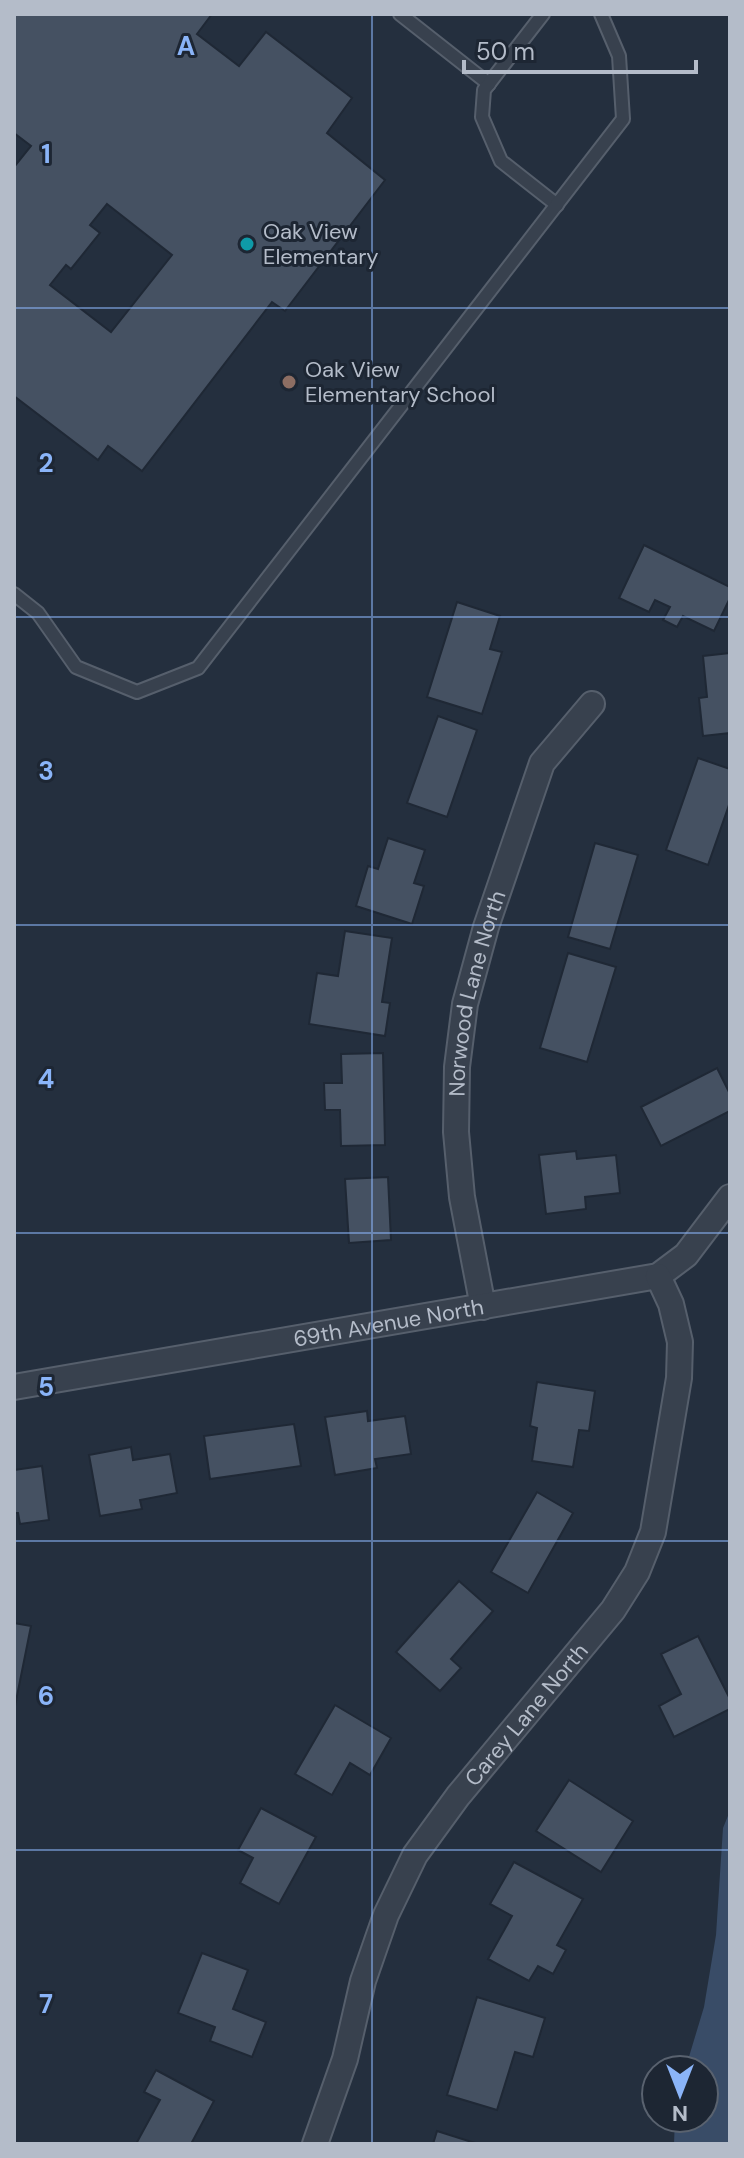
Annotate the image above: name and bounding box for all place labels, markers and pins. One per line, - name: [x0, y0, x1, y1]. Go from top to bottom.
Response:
- place label: Oak View Elementary: [263, 217, 379, 271]
- marker: Oak View Elementary: [238, 235, 256, 253]
- place label: Oak View Elementary School: [305, 355, 495, 409]
- marker: Oak View Elementary School: [280, 373, 298, 391]

